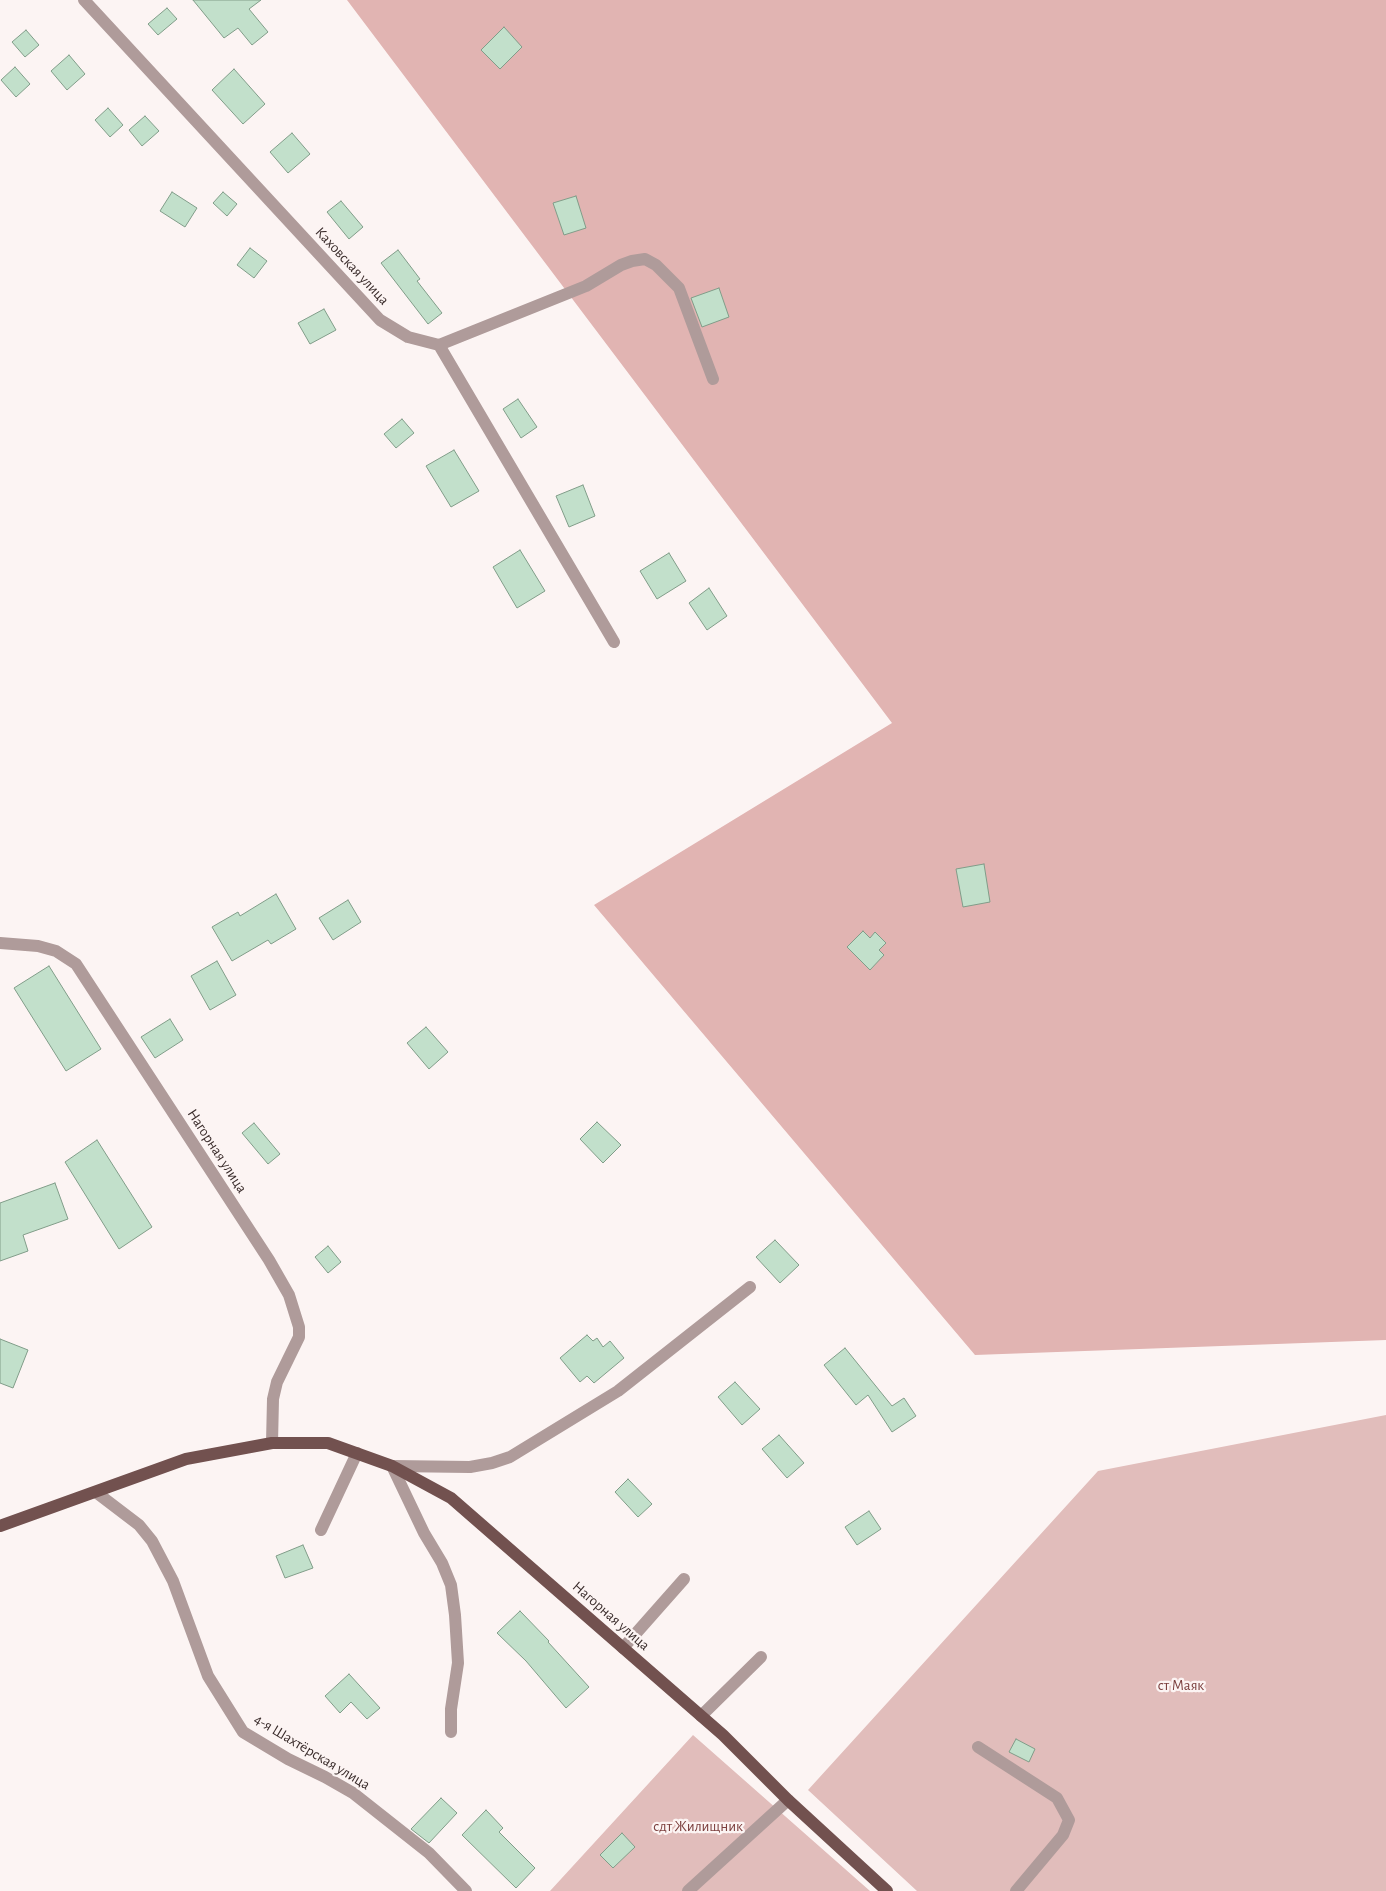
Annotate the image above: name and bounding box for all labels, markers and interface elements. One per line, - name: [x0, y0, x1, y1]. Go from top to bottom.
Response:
- street label: Каховская улица: [311, 223, 393, 309]
- street label: Нагорная улица: [183, 1106, 251, 1196]
- street label: Нагорная улица: [569, 1578, 653, 1654]
- park label: ст Маяк: [1158, 1676, 1204, 1694]
- street label: 4-я Шахтёрская улица: [251, 1710, 373, 1794]
- park label: сдт Жилищник: [653, 1817, 743, 1835]

